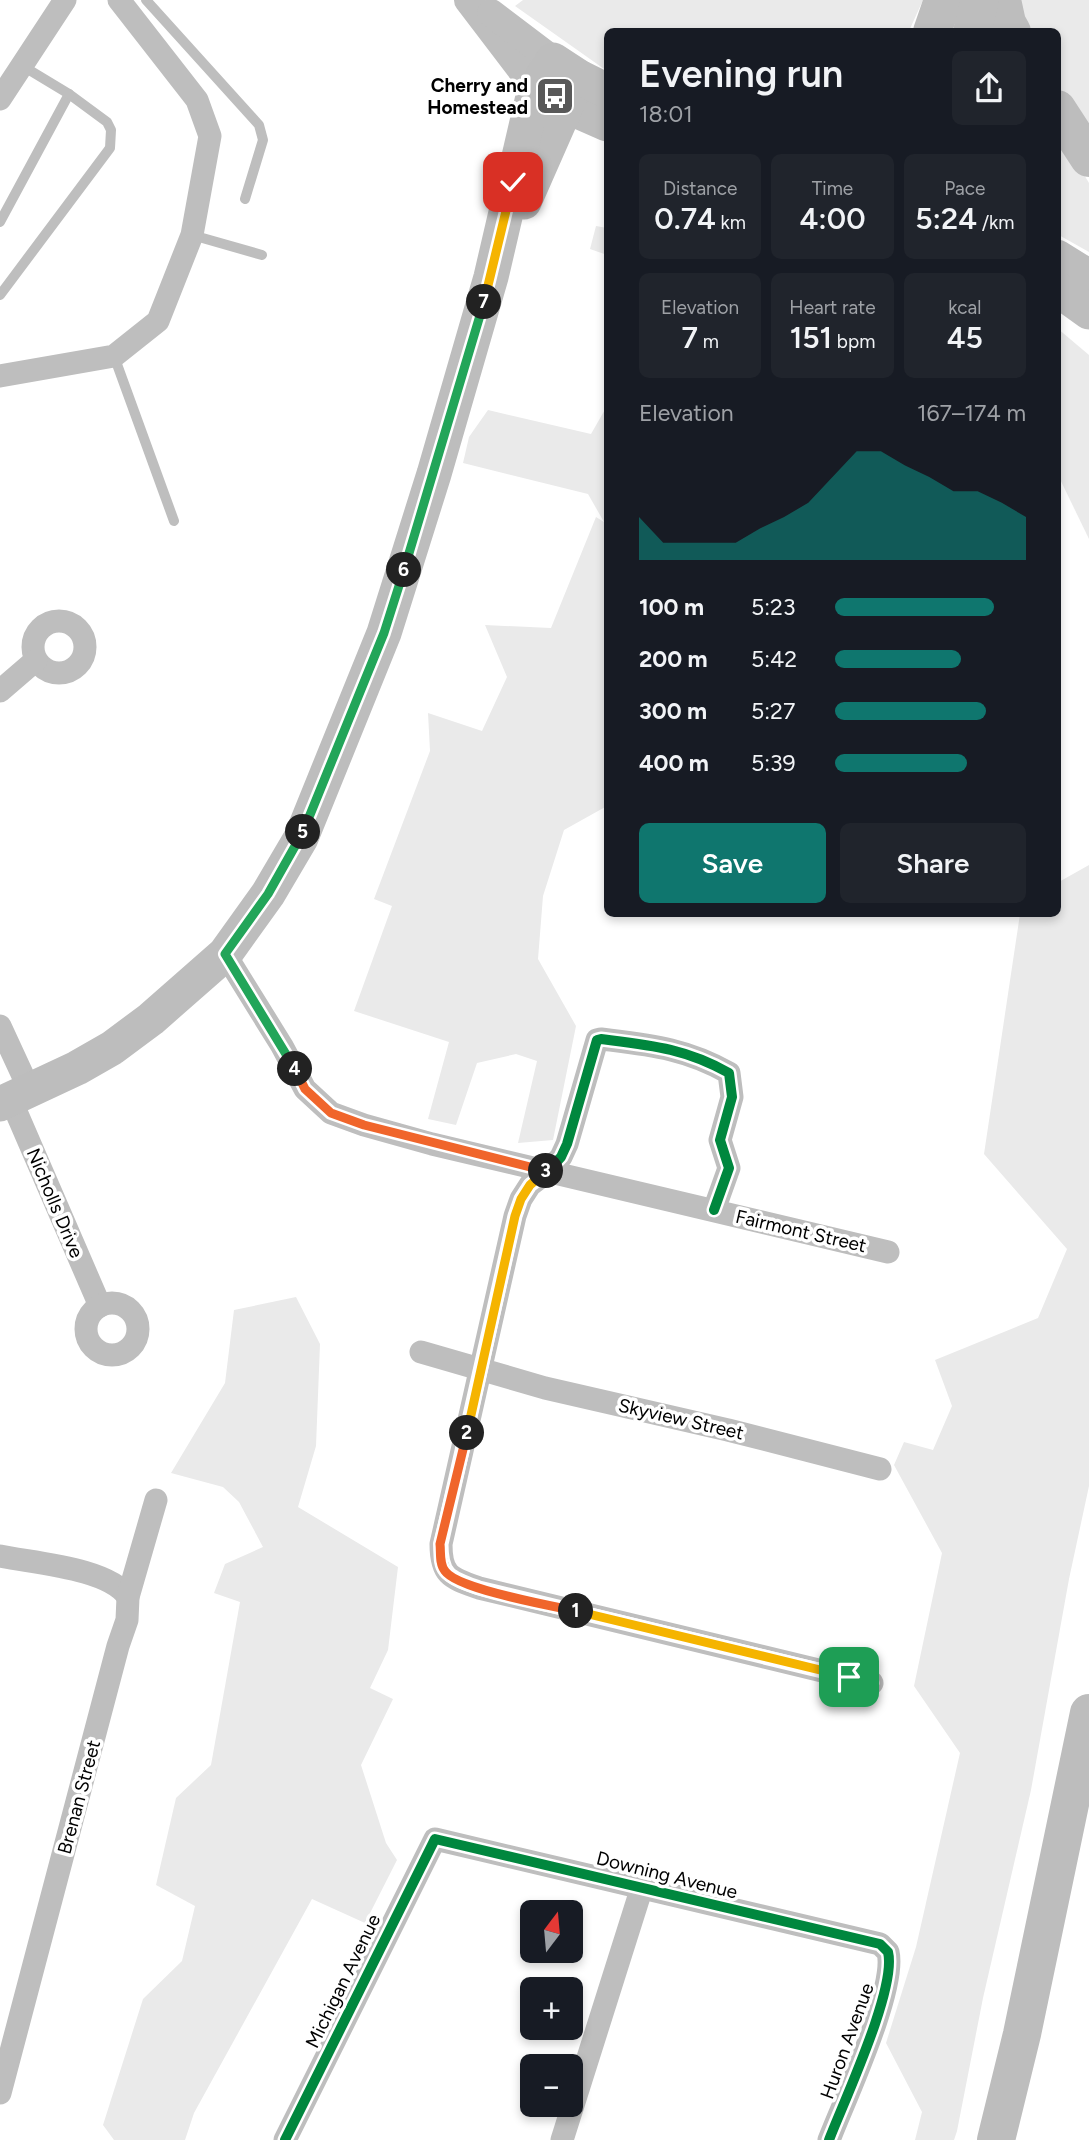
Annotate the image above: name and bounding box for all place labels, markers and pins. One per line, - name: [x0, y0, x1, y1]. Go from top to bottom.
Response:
- place label: Cherry and Homestead: [427, 74, 528, 119]
- bus stop icon: Cherry and Homestead: [534, 75, 576, 117]
- pin: [483, 152, 543, 212]
- pin: 7: [466, 284, 502, 320]
- pin: 6: [386, 552, 422, 588]
- pin: 5: [286, 814, 320, 850]
- pin: 4: [278, 1052, 312, 1086]
- pin: 3: [528, 1154, 564, 1188]
- pin: 2: [449, 1416, 484, 1450]
- pin: 1: [558, 1594, 594, 1628]
- pin: [819, 1647, 879, 1707]

